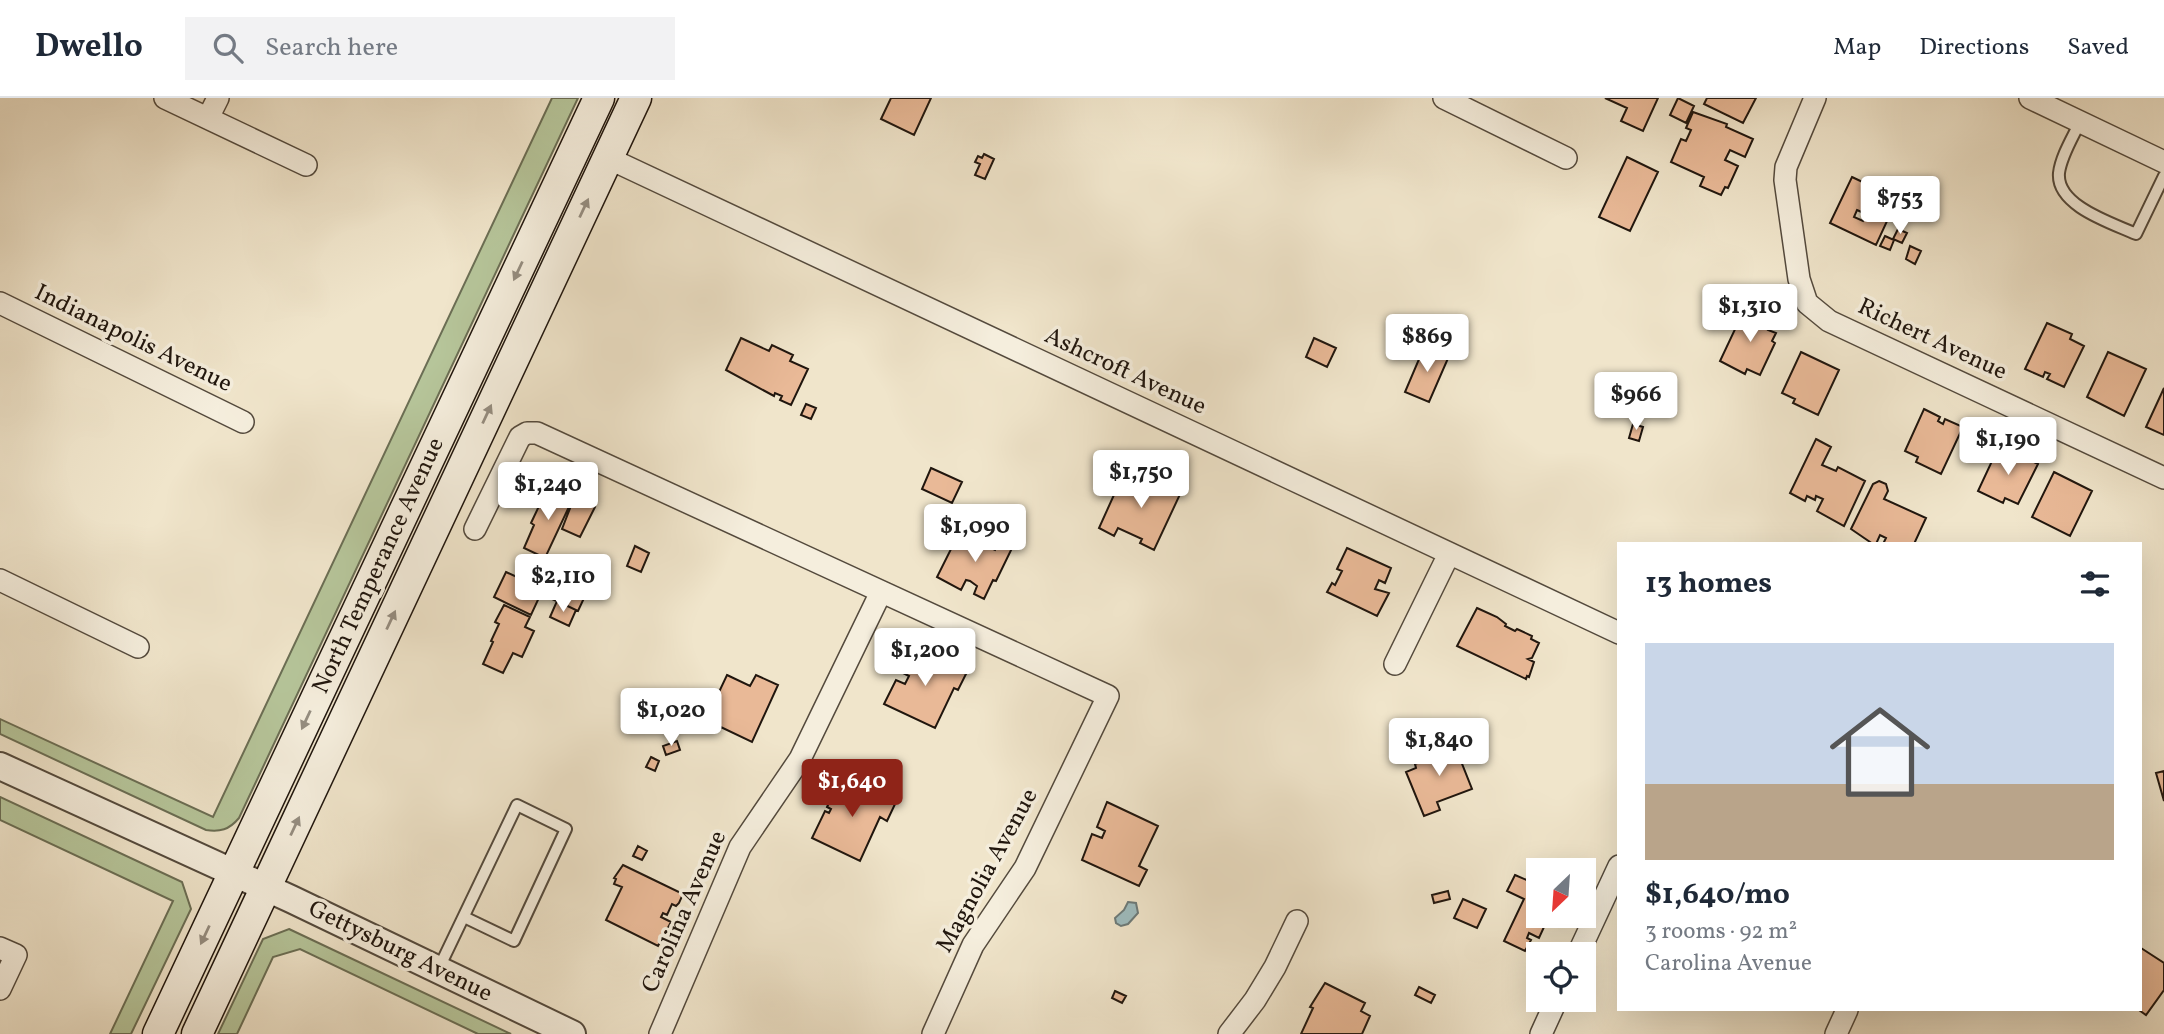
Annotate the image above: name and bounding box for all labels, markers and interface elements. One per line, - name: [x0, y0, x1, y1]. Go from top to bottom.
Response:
- search box: [185, 17, 675, 80]
- text: Dwello: [35, 25, 143, 71]
- icon: search: [209, 29, 247, 67]
- text: Search here: [265, 30, 398, 66]
- text: Map: [1833, 31, 1881, 65]
- text: Directions: [1919, 31, 2029, 65]
- text: Saved: [2067, 31, 2129, 65]
- pin: $753: [1859, 176, 1941, 236]
- text: $753: [1877, 183, 1923, 215]
- one-way arrow: [578, 198, 590, 218]
- one-way arrow: [512, 260, 523, 281]
- street label: Indianapolis Avenue: [28, 276, 238, 402]
- pin: $1,310: [1693, 285, 1807, 344]
- text: $1,310: [1718, 291, 1782, 323]
- street label: Richert Avenue: [1852, 291, 2012, 389]
- pin: $869: [1386, 314, 1468, 374]
- street label: Ashcroft Avenue: [1039, 320, 1211, 424]
- text: $869: [1402, 321, 1452, 353]
- pin: $966: [1595, 372, 1677, 432]
- text: $966: [1610, 379, 1662, 411]
- one-way arrow: [481, 404, 493, 424]
- pin: $1,190: [1951, 418, 2065, 477]
- text: $1,190: [1975, 424, 2041, 456]
- street label: North Temperance Avenue: [305, 432, 453, 700]
- pin: $1,750: [1084, 450, 1198, 510]
- text: $1,750: [1109, 457, 1173, 489]
- pin: $1,240: [491, 462, 605, 522]
- text: $1,240: [514, 469, 582, 501]
- pin: $1,090: [918, 504, 1032, 564]
- text: $1,090: [940, 511, 1010, 543]
- pin: $2,110: [506, 554, 620, 614]
- text: $2,110: [531, 561, 595, 593]
- text: 13 homes: [1645, 563, 1772, 605]
- icon: filters: [2076, 565, 2114, 603]
- one-way arrow: [385, 610, 396, 630]
- pin: $1,200: [868, 628, 982, 688]
- text: $1,200: [890, 635, 960, 667]
- pin: $1,020: [614, 688, 728, 748]
- icon: home: [1817, 689, 1943, 815]
- text: $1,020: [637, 695, 705, 727]
- one-way arrow: [301, 710, 312, 730]
- pin: $1,840: [1382, 718, 1496, 778]
- text: $1,840: [1405, 725, 1473, 757]
- pin: $1,640: [795, 760, 909, 819]
- text: $1,640: [818, 766, 886, 798]
- street label: Magnolia Avenue: [929, 783, 1047, 959]
- one-way arrow: [289, 816, 300, 836]
- street label: Carolina Avenue: [634, 826, 736, 998]
- north arrow: [1526, 858, 1596, 928]
- map controls: [1526, 858, 1596, 1012]
- text: $1,640/mo: [1645, 874, 1790, 916]
- street label: Gettysburg Avenue: [302, 893, 498, 1011]
- text: 3 rooms · 92 m²: [1645, 916, 1797, 948]
- one-way arrow: [199, 925, 211, 945]
- button: locate: [1526, 942, 1596, 1012]
- text: Carolina Avenue: [1645, 948, 1812, 980]

